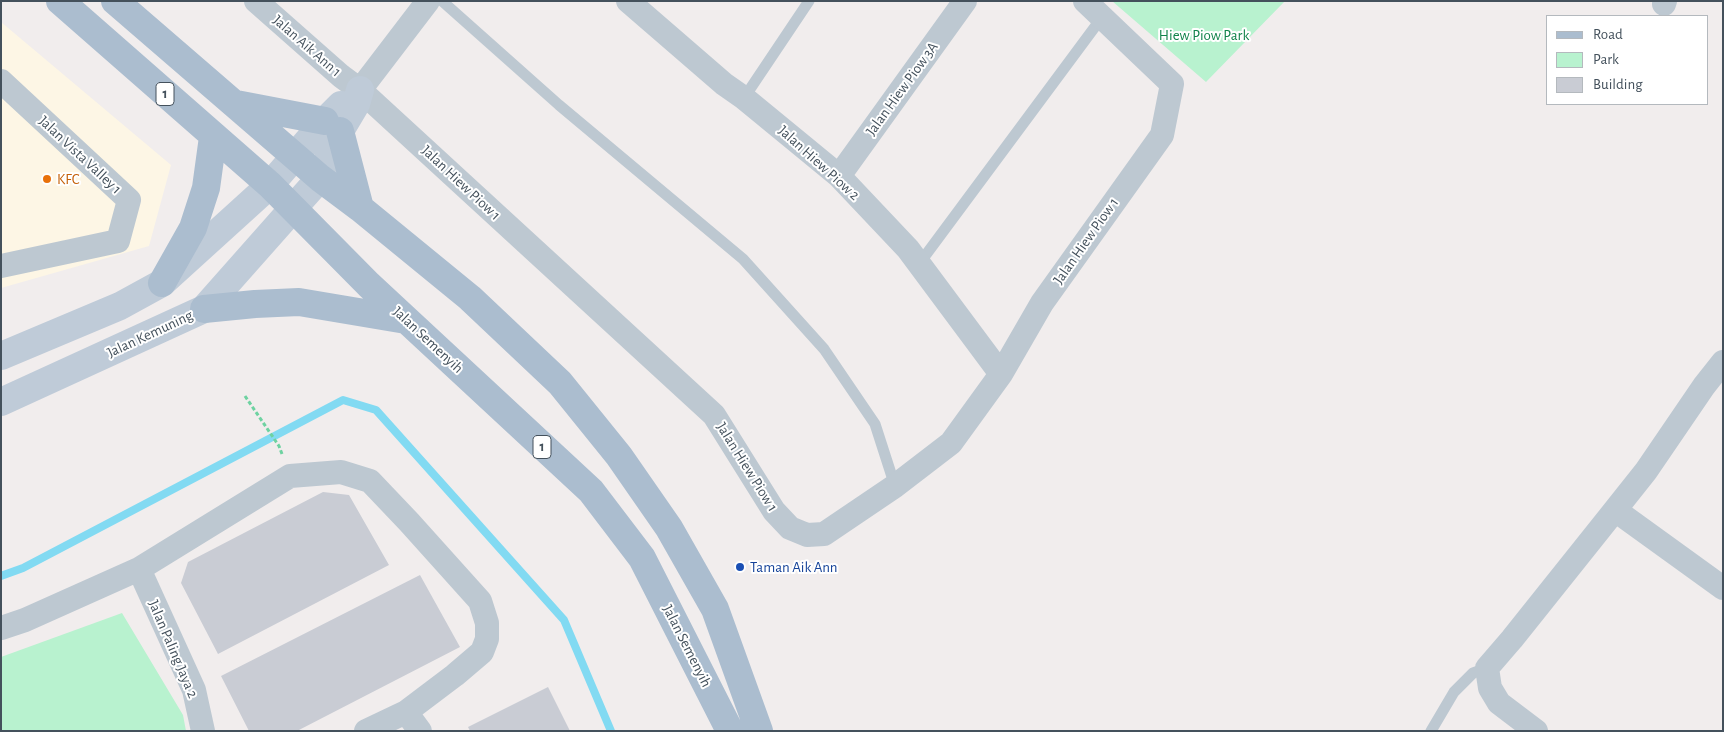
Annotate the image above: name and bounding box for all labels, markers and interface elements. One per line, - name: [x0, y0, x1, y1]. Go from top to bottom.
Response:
- street label: Jalan Aik Ann 1: [269, 11, 345, 81]
- legend: [1546, 15, 1709, 105]
- park label: Hiew Piow Park: [1159, 26, 1249, 44]
- text: Road: [1593, 27, 1623, 42]
- street label: Jalan Hiew Piow 3A: [862, 39, 942, 139]
- text: Park: [1593, 52, 1619, 67]
- text: Building: [1593, 77, 1643, 92]
- road number: 1: [156, 82, 174, 106]
- street label: Jalan Vista Valley 1: [35, 112, 125, 198]
- street label: Jalan Hiew Piow 2: [775, 122, 863, 204]
- street label: Jalan Hiew Piow 1: [418, 142, 504, 224]
- place label: KFC: [57, 170, 79, 188]
- marker: KFC: [41, 173, 53, 185]
- street label: Jalan Hiew Piow 1: [1049, 194, 1123, 288]
- street label: Jalan Semenyih: [389, 303, 467, 377]
- street label: Jalan Kemuning: [104, 306, 196, 362]
- street label: Jalan Hiew Piow 1: [712, 419, 782, 515]
- road number: 1: [533, 436, 551, 458]
- place label: Taman Aik Ann: [750, 558, 838, 576]
- marker: Taman Aik Ann: [734, 561, 746, 573]
- street label: Jalan Paling Jaya 2: [144, 597, 202, 701]
- street label: Jalan Semenyih: [659, 602, 715, 690]

